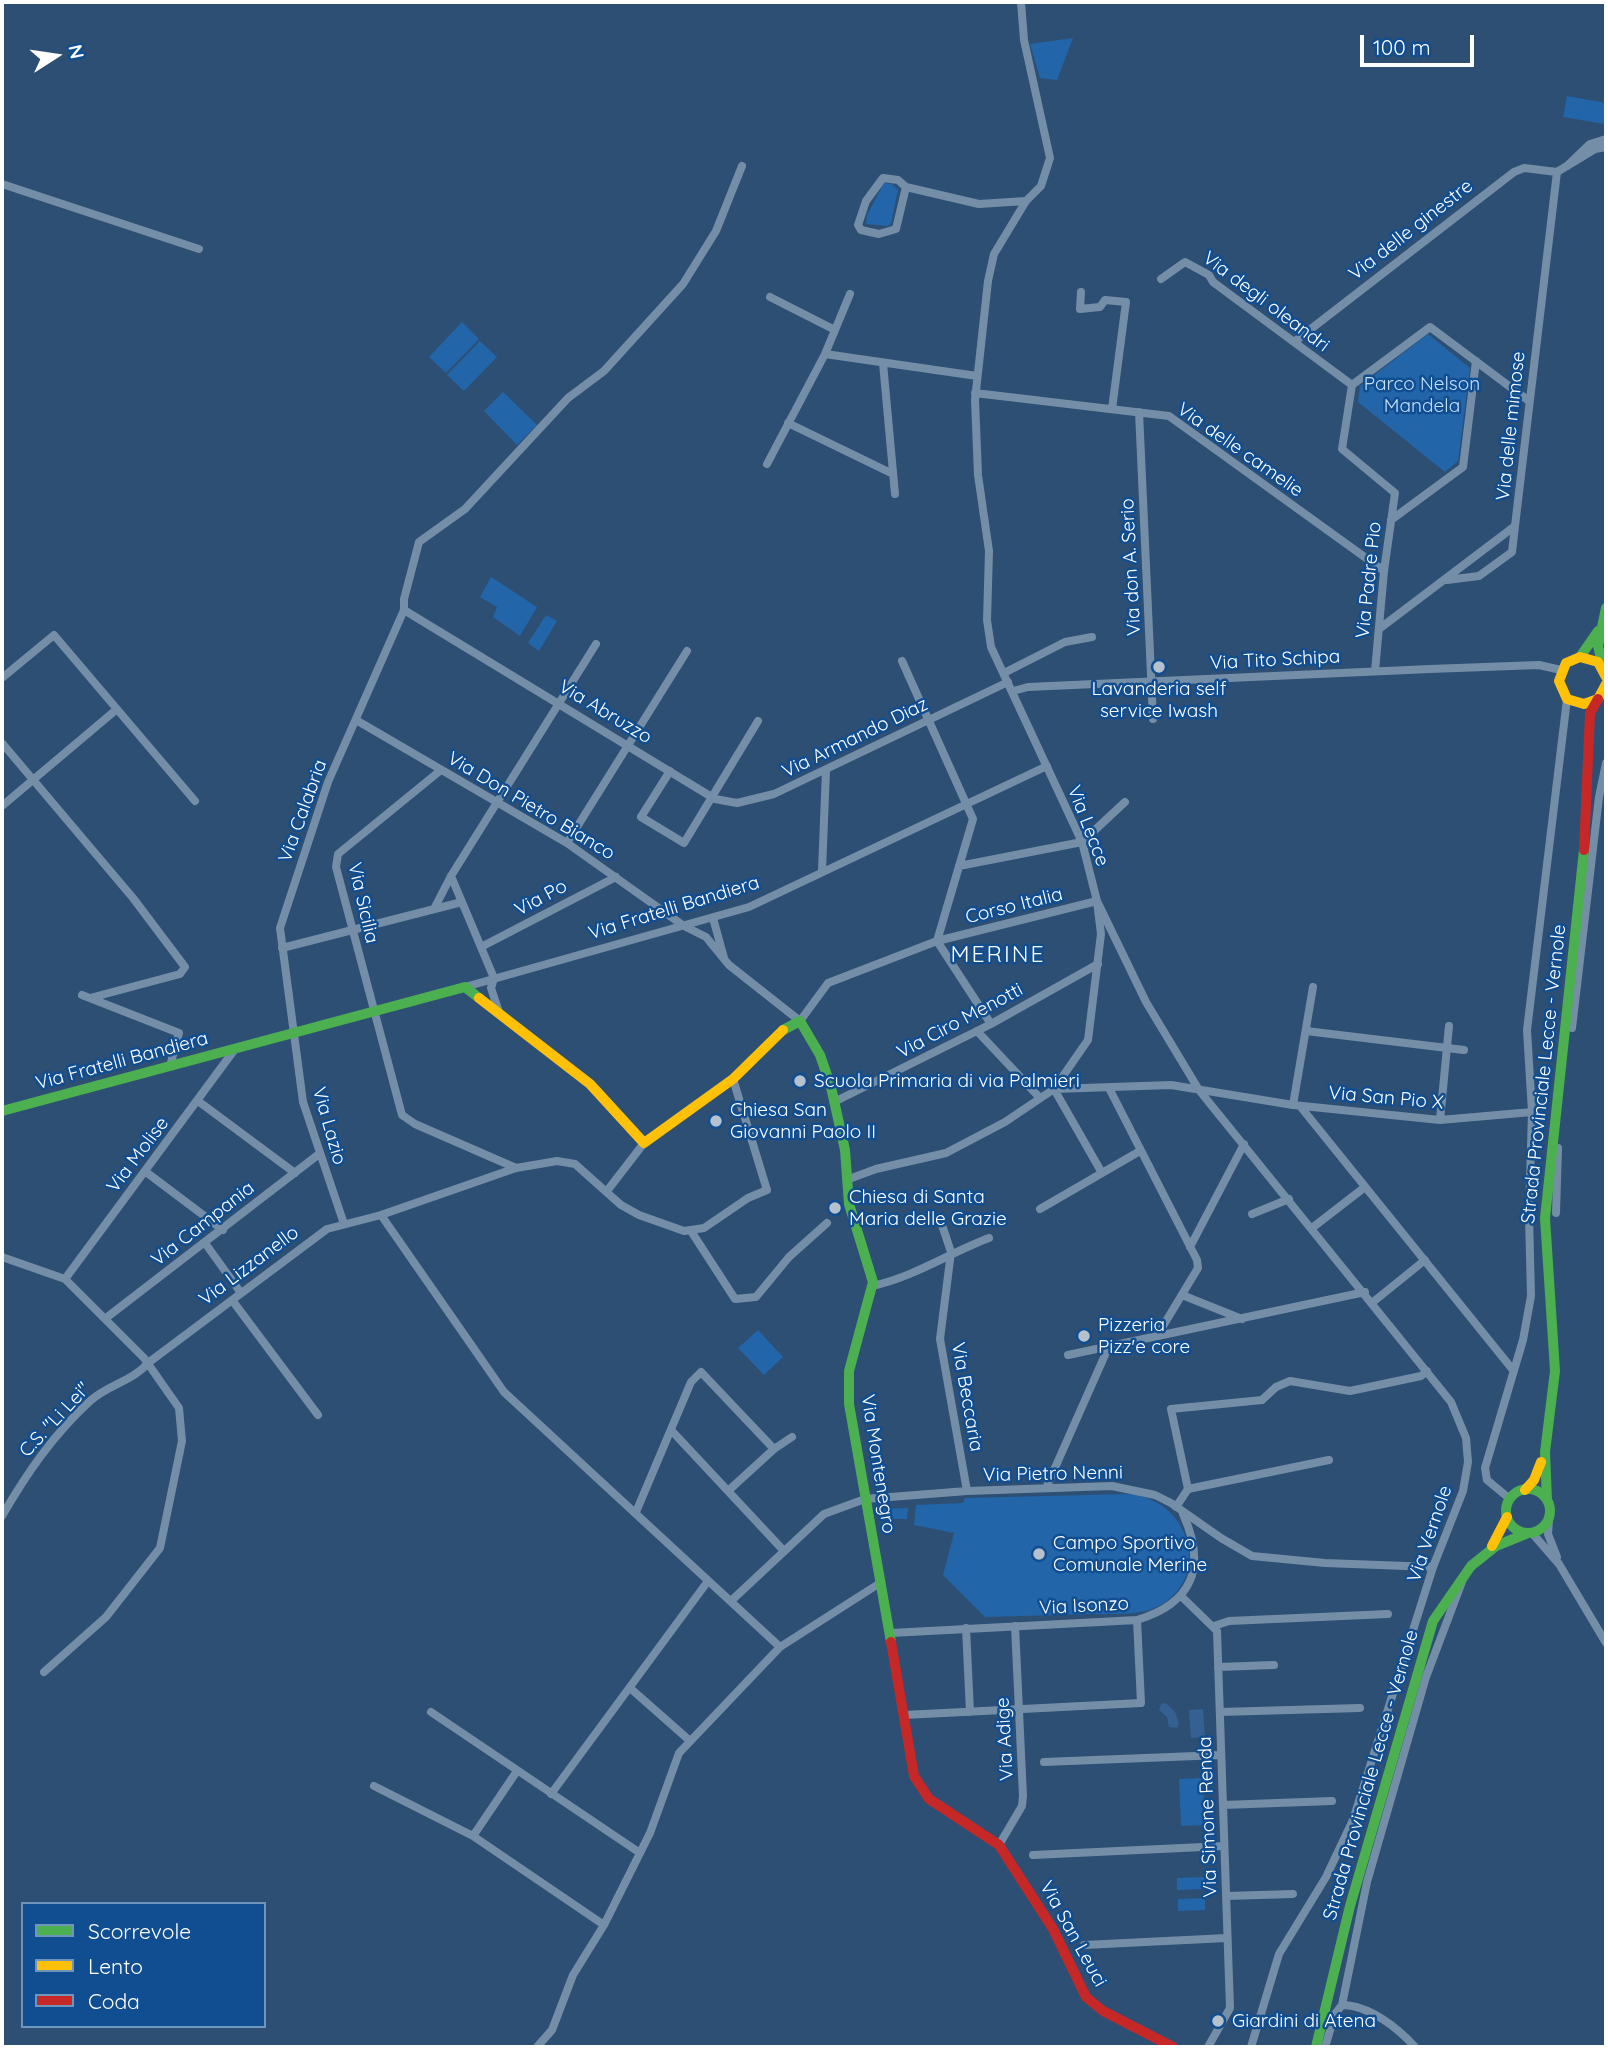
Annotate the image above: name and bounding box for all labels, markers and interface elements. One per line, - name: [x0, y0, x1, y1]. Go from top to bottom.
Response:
- north arrow: [21, 21, 91, 91]
- scale bar: [1363, 21, 1477, 65]
- text: 100 m: [1373, 34, 1431, 60]
- text: N: [63, 42, 90, 61]
- street label: Via delle ginestre: [1345, 175, 1477, 285]
- street label: Via degli oleandri: [1198, 247, 1334, 357]
- street label: Via delle mimose: [1492, 350, 1530, 502]
- park label: Parco Nelson Mandela: [1364, 373, 1480, 417]
- street label: Via delle camelie: [1173, 398, 1307, 502]
- street label: Via don A. Serio: [1116, 498, 1146, 636]
- street label: Via Padre Pio: [1352, 520, 1386, 640]
- street label: Via Tito Schipa: [1209, 645, 1341, 675]
- marker: Lavanderia self service Iwash: [1151, 659, 1167, 675]
- street label: Via Abruzzo: [554, 675, 656, 749]
- place label: Lavanderia self service Iwash: [1091, 678, 1227, 722]
- street label: Via Armando Diaz: [778, 693, 932, 783]
- street label: Via Don Pietro Bianco: [443, 747, 619, 865]
- street label: Via Calabria: [274, 757, 332, 865]
- street label: Via Lecce: [1062, 782, 1114, 870]
- street label: Via Sicilia: [343, 860, 383, 946]
- street label: Via Fratelli Bandiera: [586, 871, 762, 945]
- street label: Via Po: [511, 875, 571, 921]
- street label: Corso Italia: [963, 883, 1065, 929]
- street label: Strada Provinciale Lecce - Vernole: [1517, 923, 1571, 1225]
- district label: MERINE: [951, 941, 1045, 969]
- street label: Via Ciro Menotti: [893, 978, 1027, 1064]
- street label: Via Fratelli Bandiera: [33, 1027, 211, 1095]
- place label: Scuola Primaria di via Palmieri: [814, 1070, 1080, 1092]
- marker: Scuola Primaria di via Palmieri: [792, 1073, 808, 1089]
- street label: Via San Pio X: [1328, 1082, 1444, 1114]
- street label: Via Lazio: [307, 1085, 351, 1167]
- place label: Chiesa San Giovanni Paolo II: [730, 1099, 876, 1143]
- street label: Via Molise: [102, 1113, 174, 1197]
- marker: Chiesa San Giovanni Paolo II: [708, 1113, 724, 1129]
- street label: Via Campania: [147, 1177, 259, 1271]
- place label: Chiesa di Santa Maria delle Grazie: [849, 1186, 1007, 1230]
- marker: Chiesa di Santa Maria delle Grazie: [827, 1200, 843, 1216]
- street label: Via Lizzanello: [195, 1221, 303, 1311]
- place label: Pizzeria Pizz'e core: [1098, 1314, 1190, 1358]
- marker: Pizzeria Pizz'e core: [1076, 1328, 1092, 1344]
- street label: Via Beccaria: [946, 1341, 988, 1453]
- street label: C.S. "Li Lei": [15, 1378, 95, 1462]
- street label: Via Montenegro: [856, 1393, 900, 1535]
- street label: Via Pietro Nenni: [983, 1461, 1123, 1487]
- street label: Via Vernole: [1403, 1483, 1457, 1585]
- place label: Campo Sportivo Comunale Merine: [1053, 1532, 1207, 1576]
- marker: Campo Sportivo Comunale Merine: [1031, 1546, 1047, 1562]
- street label: Via Isonzo: [1039, 1592, 1129, 1620]
- street label: Strada Provinciale Lecce - Vernole: [1319, 1627, 1423, 1923]
- street label: Via Adige: [991, 1697, 1019, 1781]
- street label: Via Simone Renda: [1194, 1736, 1222, 1898]
- street label: Via San Leuci: [1035, 1877, 1111, 1991]
- legend: [21, 1902, 266, 2028]
- text: Scorrevole: [88, 1918, 191, 1944]
- text: Lento: [88, 1953, 143, 1979]
- text: Coda: [88, 1988, 140, 2014]
- place label: Giardini di Atena: [1232, 2010, 1376, 2032]
- marker: Giardini di Atena: [1210, 2013, 1226, 2029]

